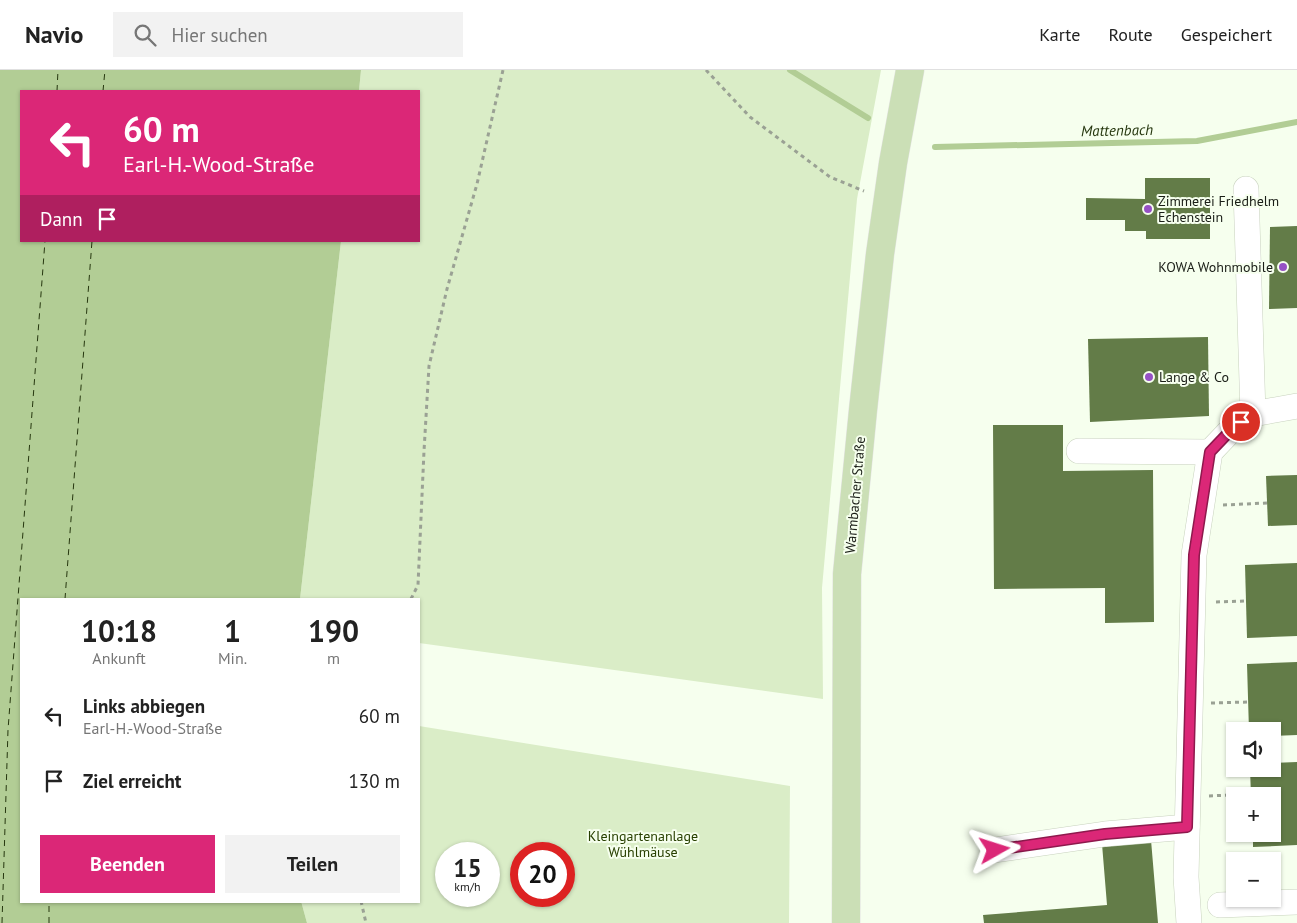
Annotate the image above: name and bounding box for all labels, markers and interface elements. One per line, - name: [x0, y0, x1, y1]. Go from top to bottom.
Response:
- search box: [113, 12, 463, 57]
- text: Navio: [25, 19, 83, 50]
- icon: search: [131, 21, 159, 49]
- text: Hier suchen: [171, 23, 268, 47]
- text: Karte: [1039, 23, 1080, 46]
- text: Route: [1108, 23, 1153, 46]
- text: Gespeichert: [1181, 23, 1272, 46]
- text: 60 m: [123, 106, 200, 152]
- icon: left: [40, 110, 105, 175]
- water label: Mattenbach: [1081, 120, 1153, 140]
- text: Earl-H.-Wood-Straße: [123, 150, 315, 178]
- place label: Zimmerei Friedhelm Echenstein: [1158, 192, 1279, 226]
- marker: Zimmerei Friedhelm Echenstein: [1142, 203, 1154, 215]
- icon: arrive: [93, 205, 121, 233]
- text: Dann: [40, 207, 83, 231]
- place label: KOWA Wohnmobile: [1158, 258, 1273, 276]
- marker: KOWA Wohnmobile: [1277, 261, 1289, 273]
- place label: Lange & Co: [1159, 368, 1229, 386]
- marker: Lange & Co: [1143, 371, 1155, 383]
- pin: [1220, 401, 1262, 443]
- icon: arrive: [1227, 408, 1255, 436]
- street label: Warmbacher Straße: [841, 436, 869, 554]
- text: 10:18: [81, 611, 157, 650]
- text: 1: [224, 611, 241, 650]
- text: 190: [308, 611, 359, 650]
- text: Ankunft: [92, 648, 146, 668]
- text: Min.: [218, 648, 247, 668]
- text: m: [327, 648, 340, 668]
- text: Links abbiegen: [83, 694, 205, 718]
- icon: left: [40, 702, 68, 730]
- text: 60 m: [359, 704, 400, 728]
- text: Earl-H.-Wood-Straße: [83, 718, 222, 738]
- map controls: [1226, 722, 1281, 907]
- button: sound: [1226, 722, 1281, 777]
- icon: arrive: [40, 767, 68, 795]
- text: Ziel erreicht: [83, 769, 181, 793]
- text: 130 m: [348, 769, 400, 793]
- button: +: [1226, 787, 1281, 842]
- position arrow: [968, 823, 1020, 875]
- park label: Kleingartenanlage Wühlmäuse: [588, 827, 698, 861]
- button: Beenden: [40, 835, 215, 893]
- button: Teilen: [225, 835, 400, 893]
- speed limit sign: 20: [510, 842, 575, 907]
- text: 15: [453, 852, 482, 884]
- button: −: [1226, 852, 1281, 907]
- text: km/h: [454, 879, 481, 894]

